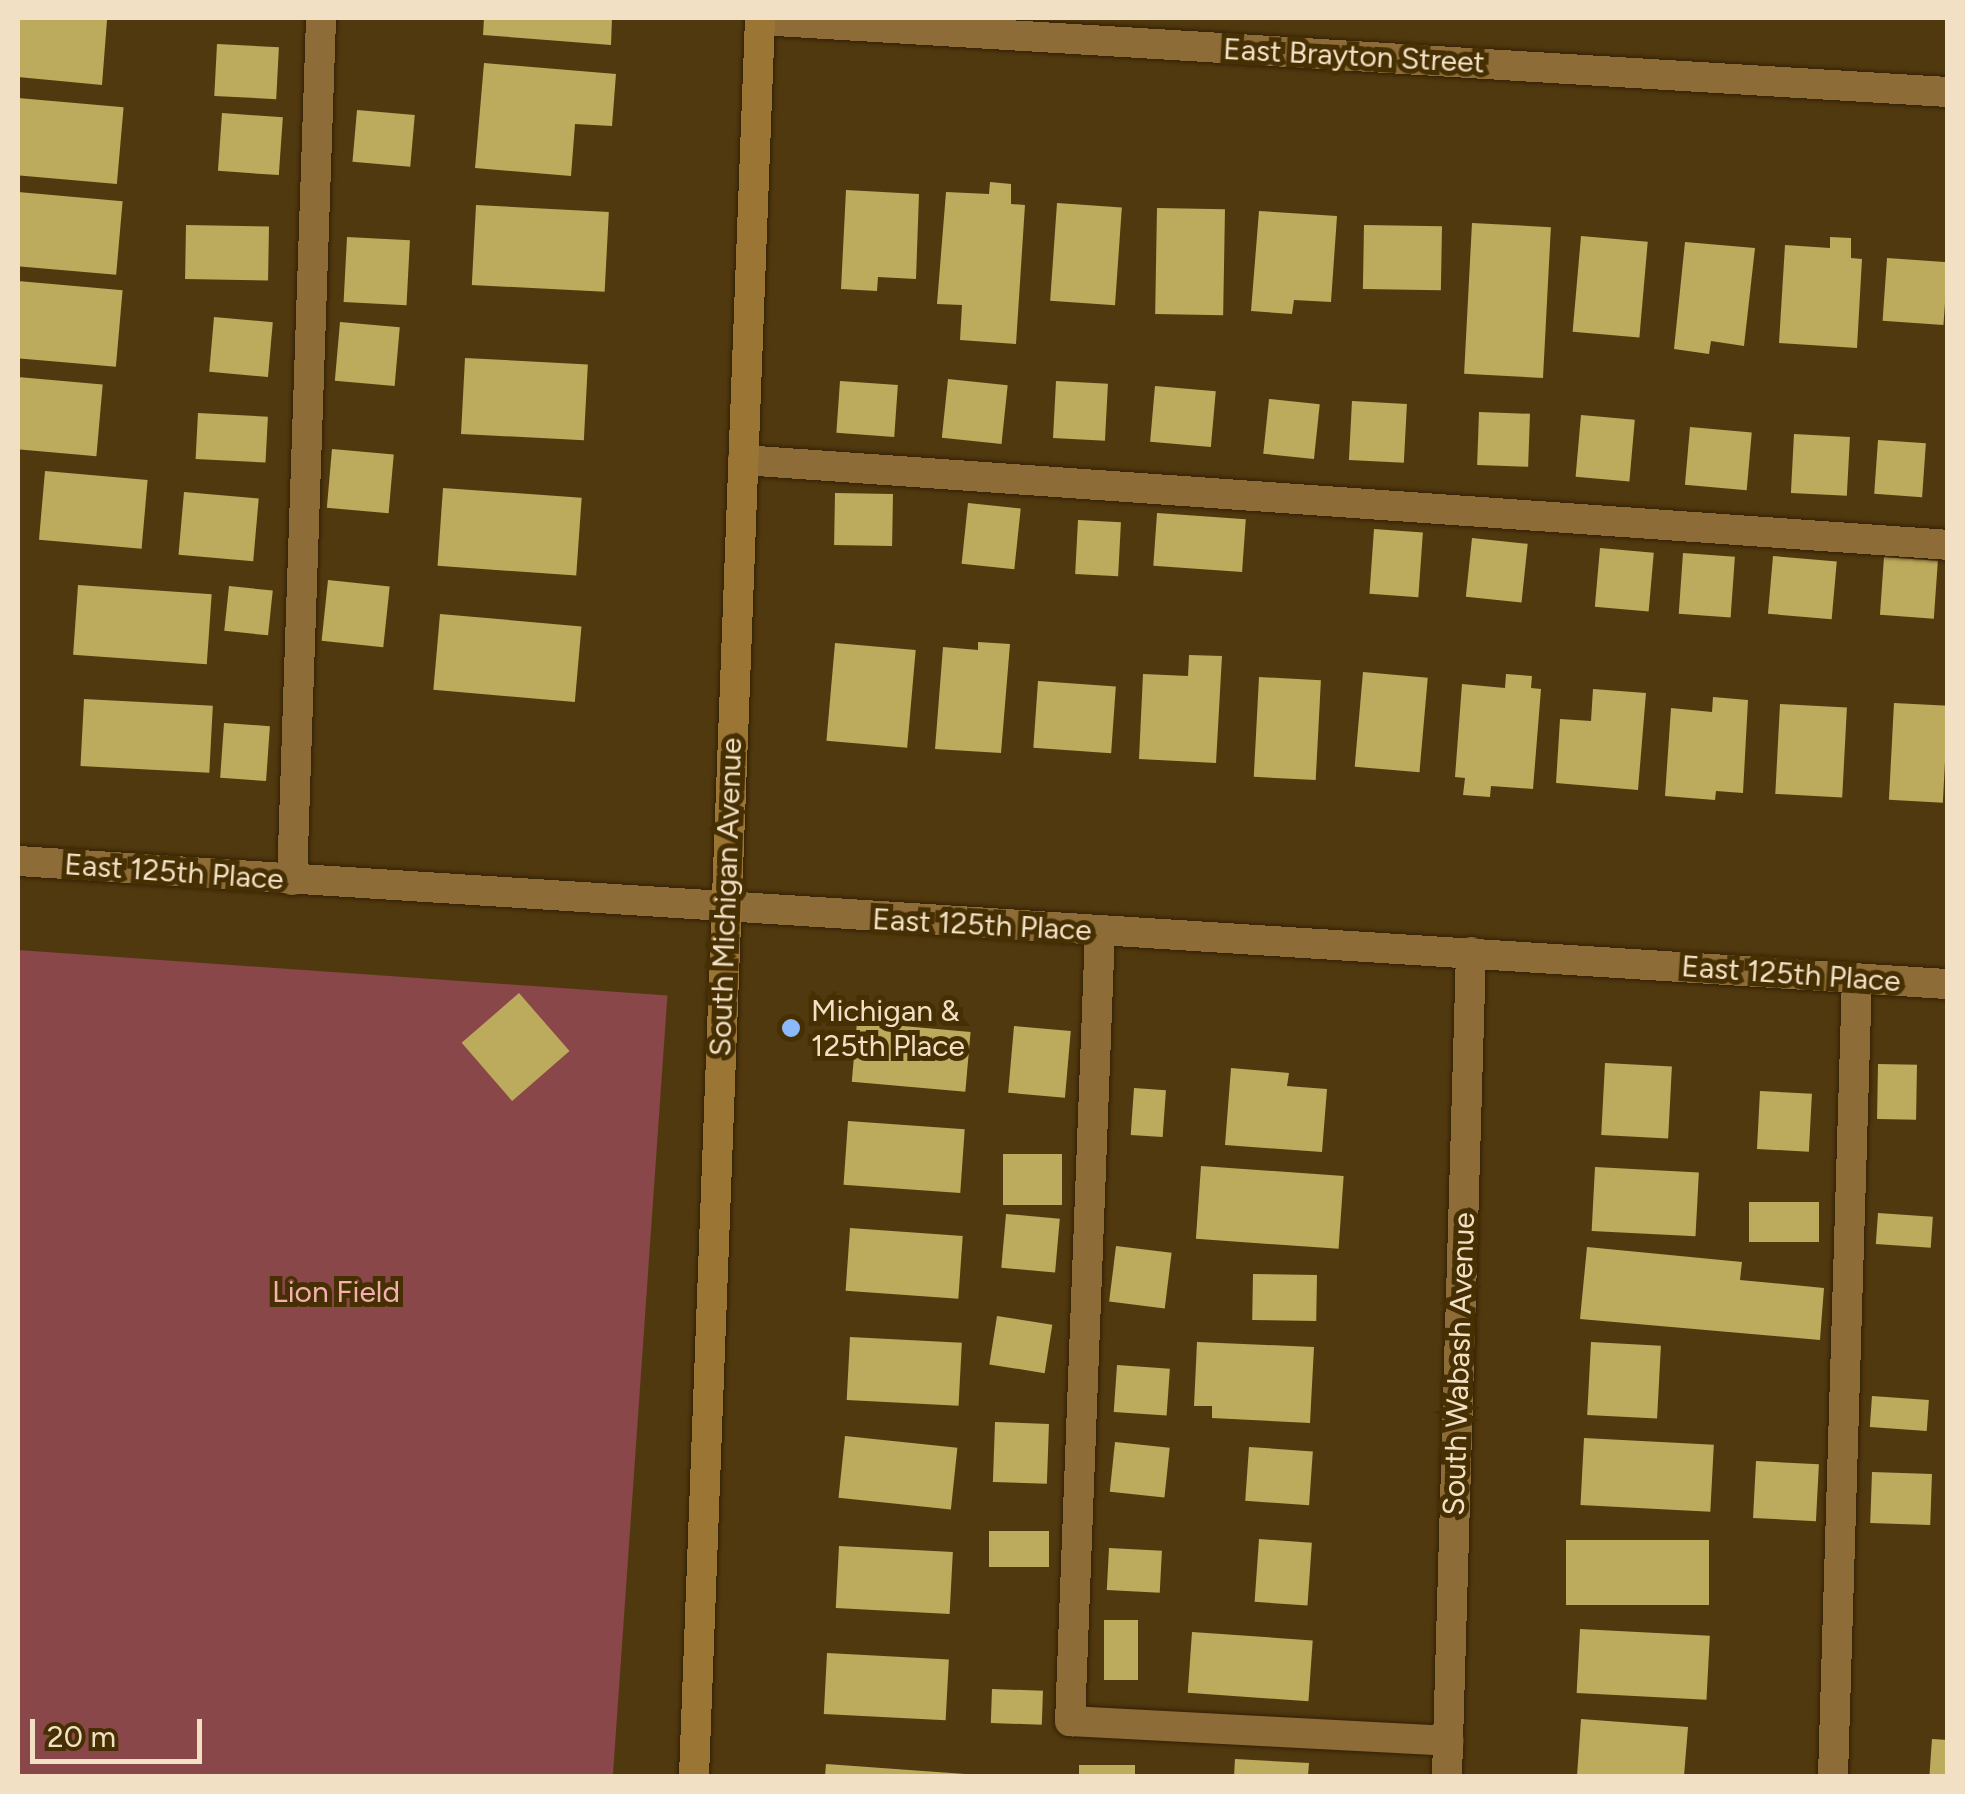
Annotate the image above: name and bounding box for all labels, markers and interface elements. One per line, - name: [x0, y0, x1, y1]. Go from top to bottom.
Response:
- street label: East Brayton Street: [1222, 31, 1486, 81]
- street label: South Michigan Avenue: [702, 737, 750, 1057]
- street label: East 125th Place: [63, 846, 285, 898]
- street label: East 125th Place: [871, 901, 1093, 949]
- street label: East 125th Place: [1680, 948, 1902, 1000]
- place label: Michigan & 125th Place: [811, 993, 965, 1064]
- marker: Michigan & 125th Place: [780, 1017, 802, 1039]
- street label: South Wabash Avenue: [1436, 1212, 1482, 1516]
- park label: Lion Field: [272, 1274, 400, 1310]
- scale bar: [35, 1699, 208, 1761]
- text: 20 m: [47, 1718, 116, 1755]

